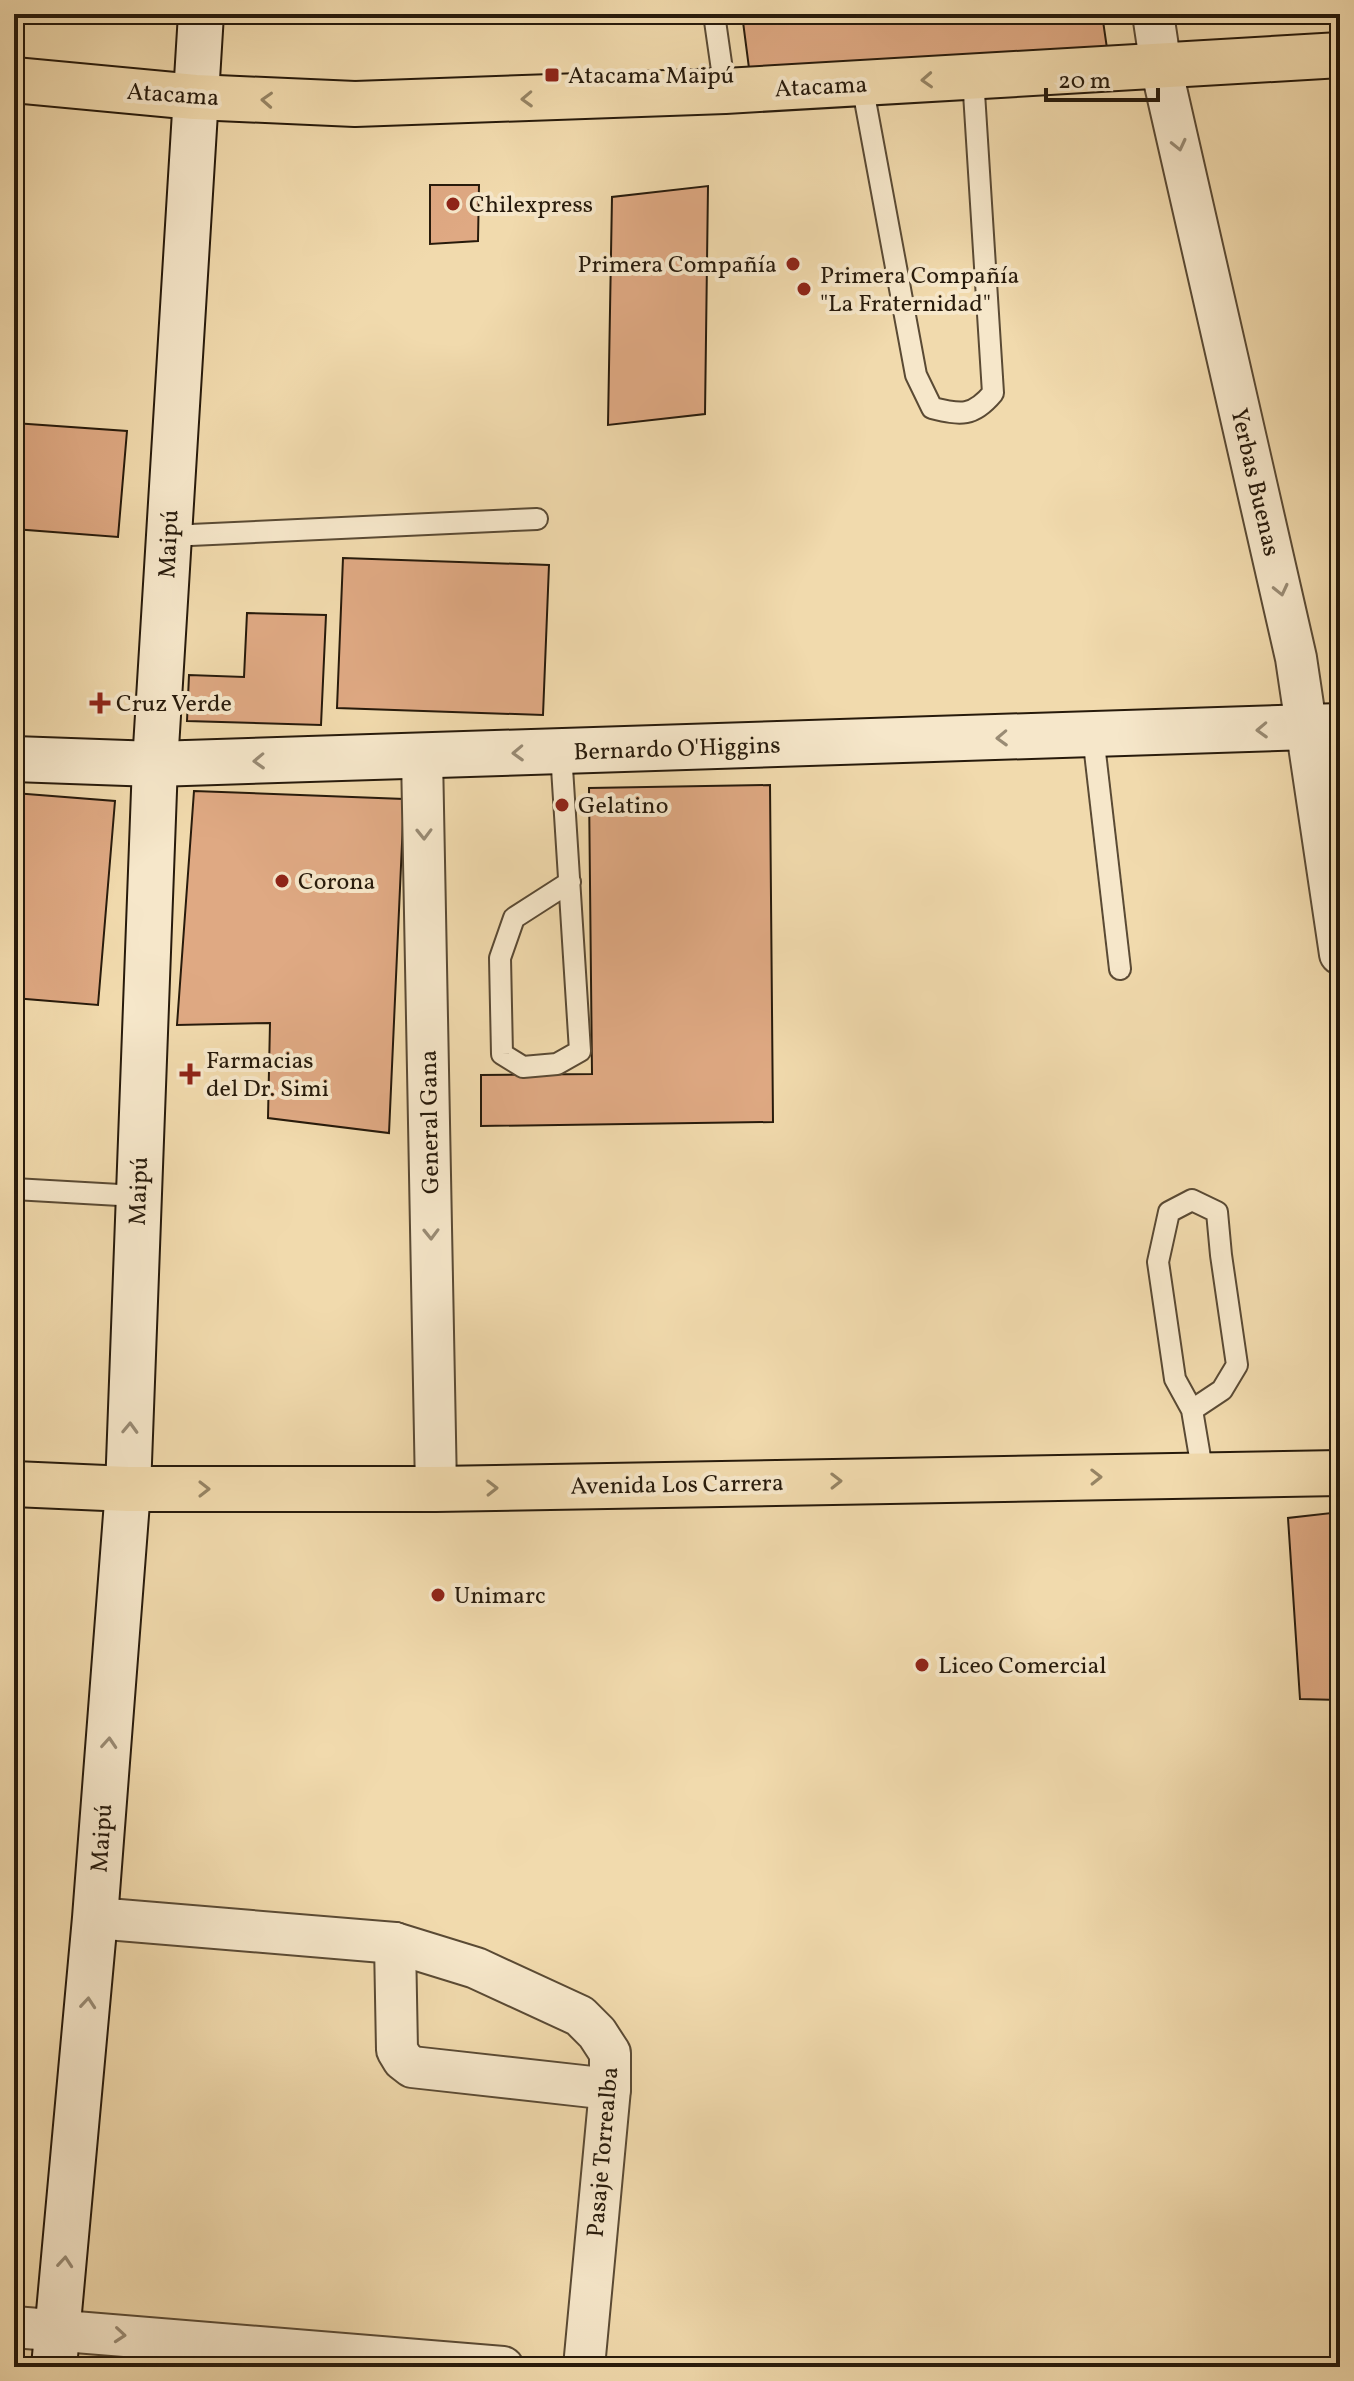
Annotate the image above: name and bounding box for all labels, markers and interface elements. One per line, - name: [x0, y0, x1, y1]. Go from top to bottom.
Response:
- scale bar: [1046, 52, 1158, 102]
- place label: Atacama Maipú: [568, 60, 734, 94]
- text: 20 m: [1058, 65, 1111, 99]
- marker: Atacama Maipú: [543, 66, 561, 84]
- street label: Atacama: [774, 69, 868, 107]
- one-way arrow: [920, 71, 933, 88]
- street label: Atacama: [125, 76, 220, 116]
- one-way arrow: [520, 91, 533, 108]
- one-way arrow: [260, 92, 273, 109]
- one-way arrow: [1170, 138, 1187, 152]
- place label: Chilexpress: [469, 189, 593, 223]
- marker: Chilexpress: [444, 195, 462, 213]
- place label: Primera Compañía: [577, 249, 777, 283]
- marker: Primera Compañía: [784, 255, 802, 273]
- place label: Primera Compañía "La Fraternidad": [820, 260, 1020, 322]
- marker: Primera Compañía "La Fraternidad": [795, 280, 813, 298]
- street label: Yerbas Buenas: [1221, 405, 1288, 560]
- street label: Maipú: [151, 509, 189, 579]
- one-way arrow: [1271, 583, 1288, 596]
- place label: Cruz Verde: [116, 688, 232, 722]
- marker: Cruz Verde: [91, 694, 109, 712]
- one-way arrow: [1255, 721, 1268, 739]
- street label: Bernardo O'Higgins: [573, 729, 781, 771]
- one-way arrow: [995, 729, 1008, 747]
- one-way arrow: [511, 744, 524, 761]
- one-way arrow: [252, 752, 265, 769]
- place label: Gelatino: [578, 790, 668, 824]
- marker: Gelatino: [553, 796, 571, 814]
- one-way arrow: [415, 828, 432, 841]
- place label: Corona: [298, 866, 376, 900]
- marker: Corona: [273, 872, 291, 890]
- place label: Farmacias del Dr. Simi: [206, 1045, 329, 1107]
- street label: General Gana: [413, 1049, 449, 1194]
- marker: Farmacias del Dr. Simi: [181, 1065, 199, 1083]
- street label: Maipú: [122, 1156, 158, 1226]
- one-way arrow: [423, 1228, 440, 1241]
- one-way arrow: [122, 1421, 139, 1434]
- street label: Avenida Los Carrera: [570, 1467, 784, 1505]
- one-way arrow: [1090, 1468, 1103, 1486]
- one-way arrow: [830, 1473, 843, 1490]
- one-way arrow: [486, 1479, 499, 1496]
- one-way arrow: [198, 1480, 211, 1498]
- place label: Unimarc: [454, 1580, 546, 1614]
- marker: Unimarc: [429, 1586, 447, 1604]
- place label: Liceo Comercial: [938, 1650, 1107, 1684]
- marker: Liceo Comercial: [913, 1656, 931, 1674]
- one-way arrow: [100, 1737, 117, 1750]
- street label: Maipú: [84, 1803, 122, 1874]
- one-way arrow: [79, 1996, 96, 2009]
- street label: Pasaje Torrealba: [580, 2065, 628, 2239]
- one-way arrow: [56, 2255, 73, 2268]
- one-way arrow: [114, 2326, 127, 2343]

